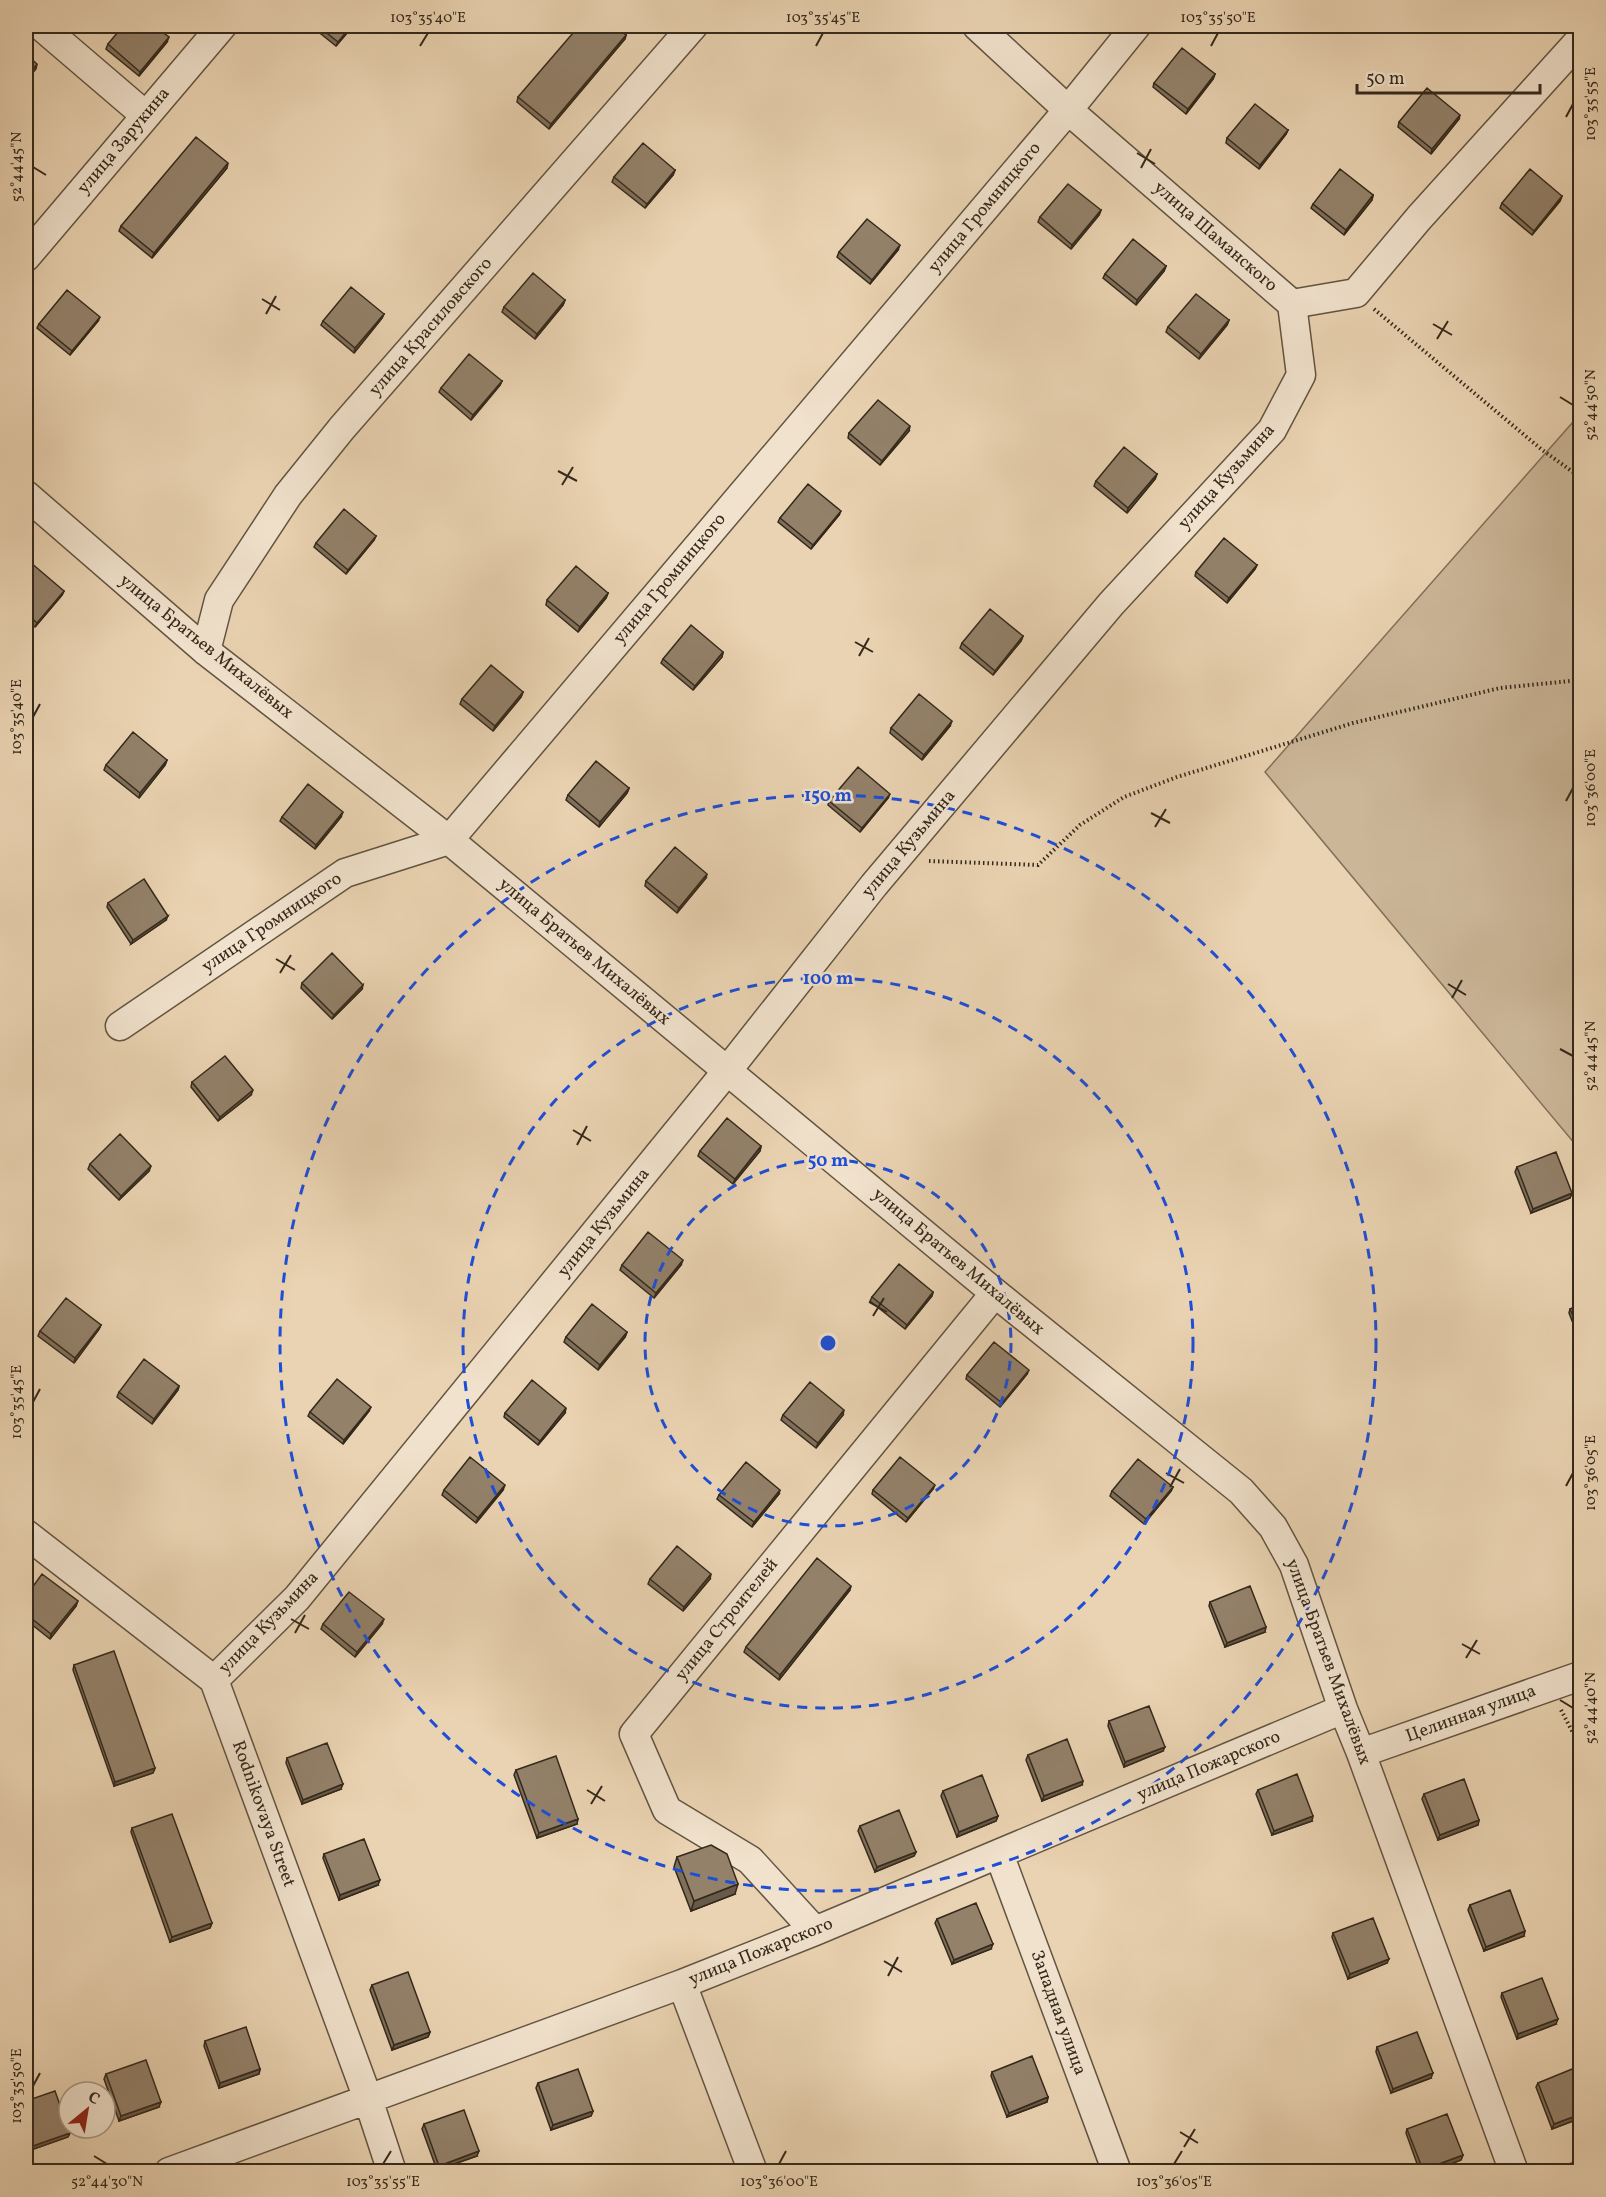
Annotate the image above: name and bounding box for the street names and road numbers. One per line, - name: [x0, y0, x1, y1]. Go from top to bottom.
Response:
- street label: улица Зарукина: [72, 82, 176, 200]
- street label: улица Громницкого: [923, 137, 1047, 279]
- street label: улица Шаманского: [1147, 176, 1283, 298]
- street label: улица Красиловского: [364, 252, 498, 402]
- street label: улица Кузьмина: [1173, 419, 1281, 535]
- street label: улица Громницкого: [608, 508, 732, 650]
- street label: улица Братьев Михалёвых: [113, 569, 299, 725]
- street label: улица Кузьмина: [856, 784, 962, 904]
- street label: улица Громницкого: [197, 867, 347, 979]
- street label: улица Братьев Михалёвых: [492, 872, 676, 1032]
- street label: улица Кузьмина: [552, 1163, 656, 1283]
- street label: улица Братьев Михалёвых: [866, 1182, 1050, 1342]
- street label: улица Строителей: [670, 1553, 784, 1687]
- street label: улица Братьев Михалёвых: [1279, 1555, 1377, 1769]
- street label: улица Кузьмина: [213, 1566, 325, 1680]
- street label: Целинная улица: [1402, 1679, 1540, 1749]
- street label: улица Пожарского: [1133, 1724, 1285, 1808]
- street label: Rodnikovaya Street: [225, 1737, 301, 1891]
- street label: улица Пожарского: [685, 1912, 837, 1992]
- street label: Западная улица: [1024, 1947, 1092, 2079]

